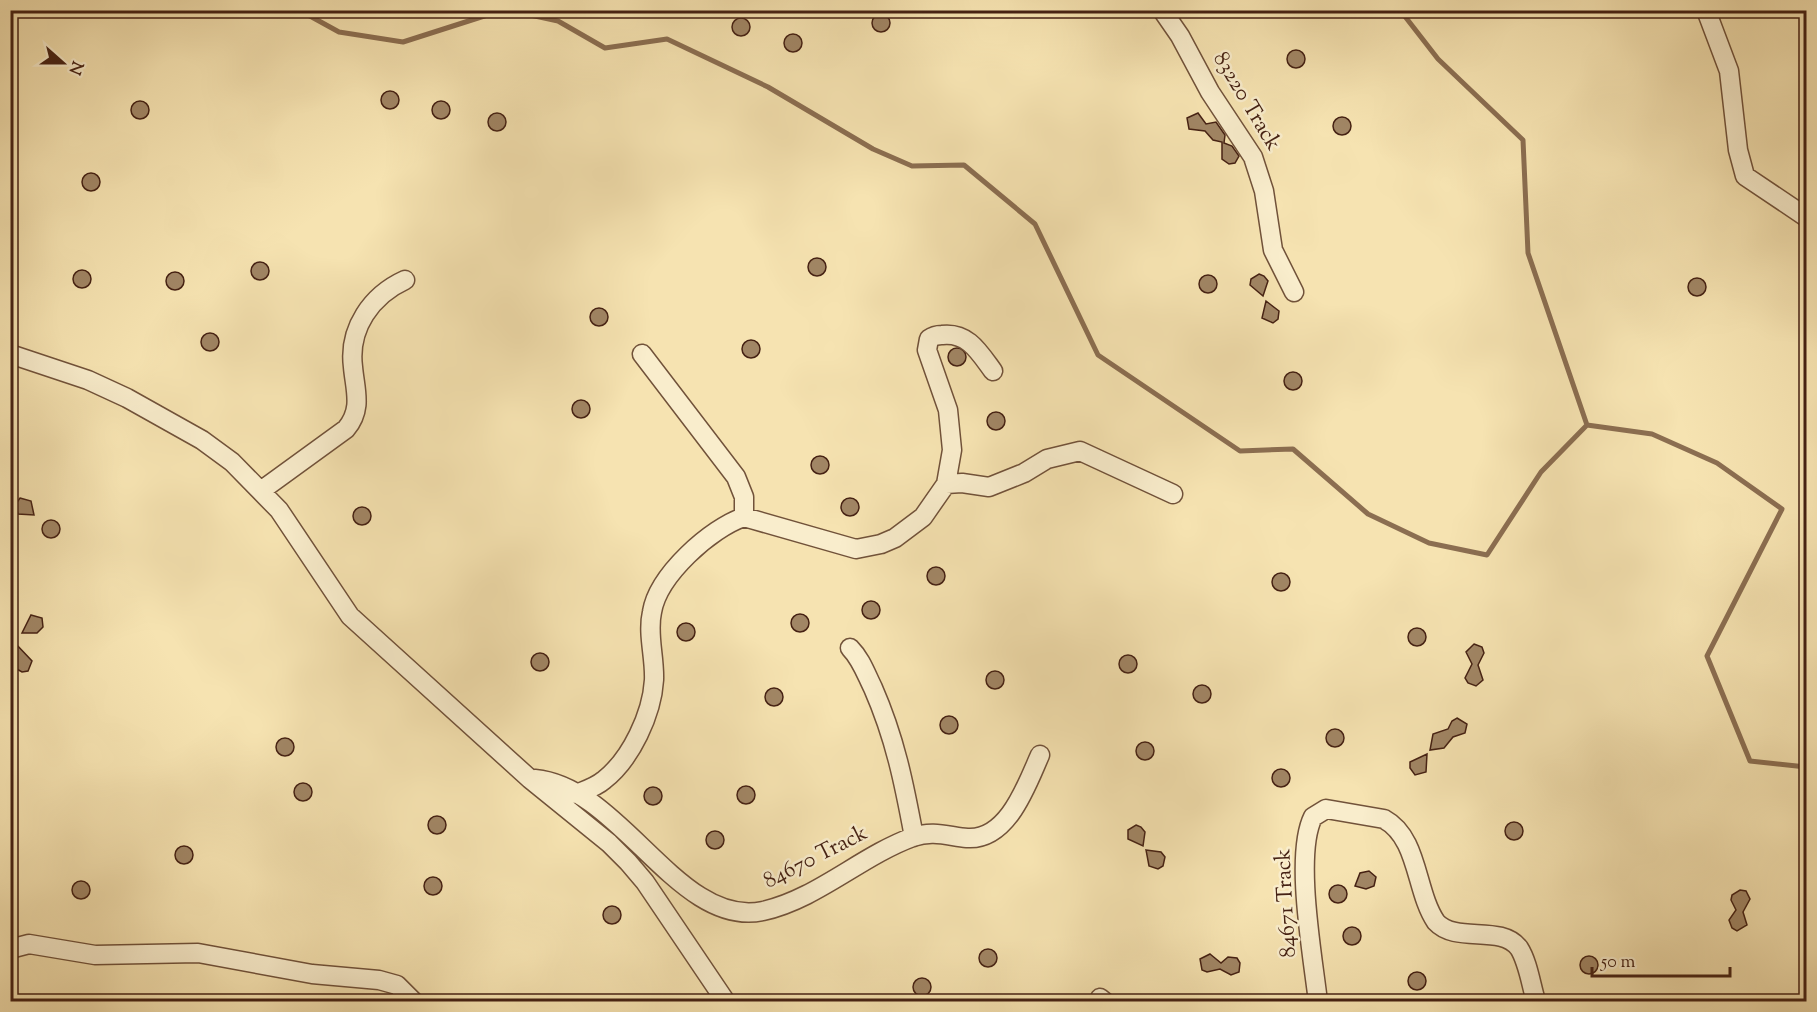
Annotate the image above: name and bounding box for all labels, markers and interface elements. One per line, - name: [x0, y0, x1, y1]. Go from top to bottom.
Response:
- north arrow: [33, 33, 93, 93]
- street label: 83220 Track: [1204, 47, 1288, 157]
- text: N: [62, 57, 88, 78]
- street label: 84670 Track: [758, 818, 874, 898]
- street label: 84671 Track: [1268, 848, 1306, 958]
- scale bar: [1592, 940, 1730, 978]
- text: 50 m: [1600, 950, 1636, 976]

